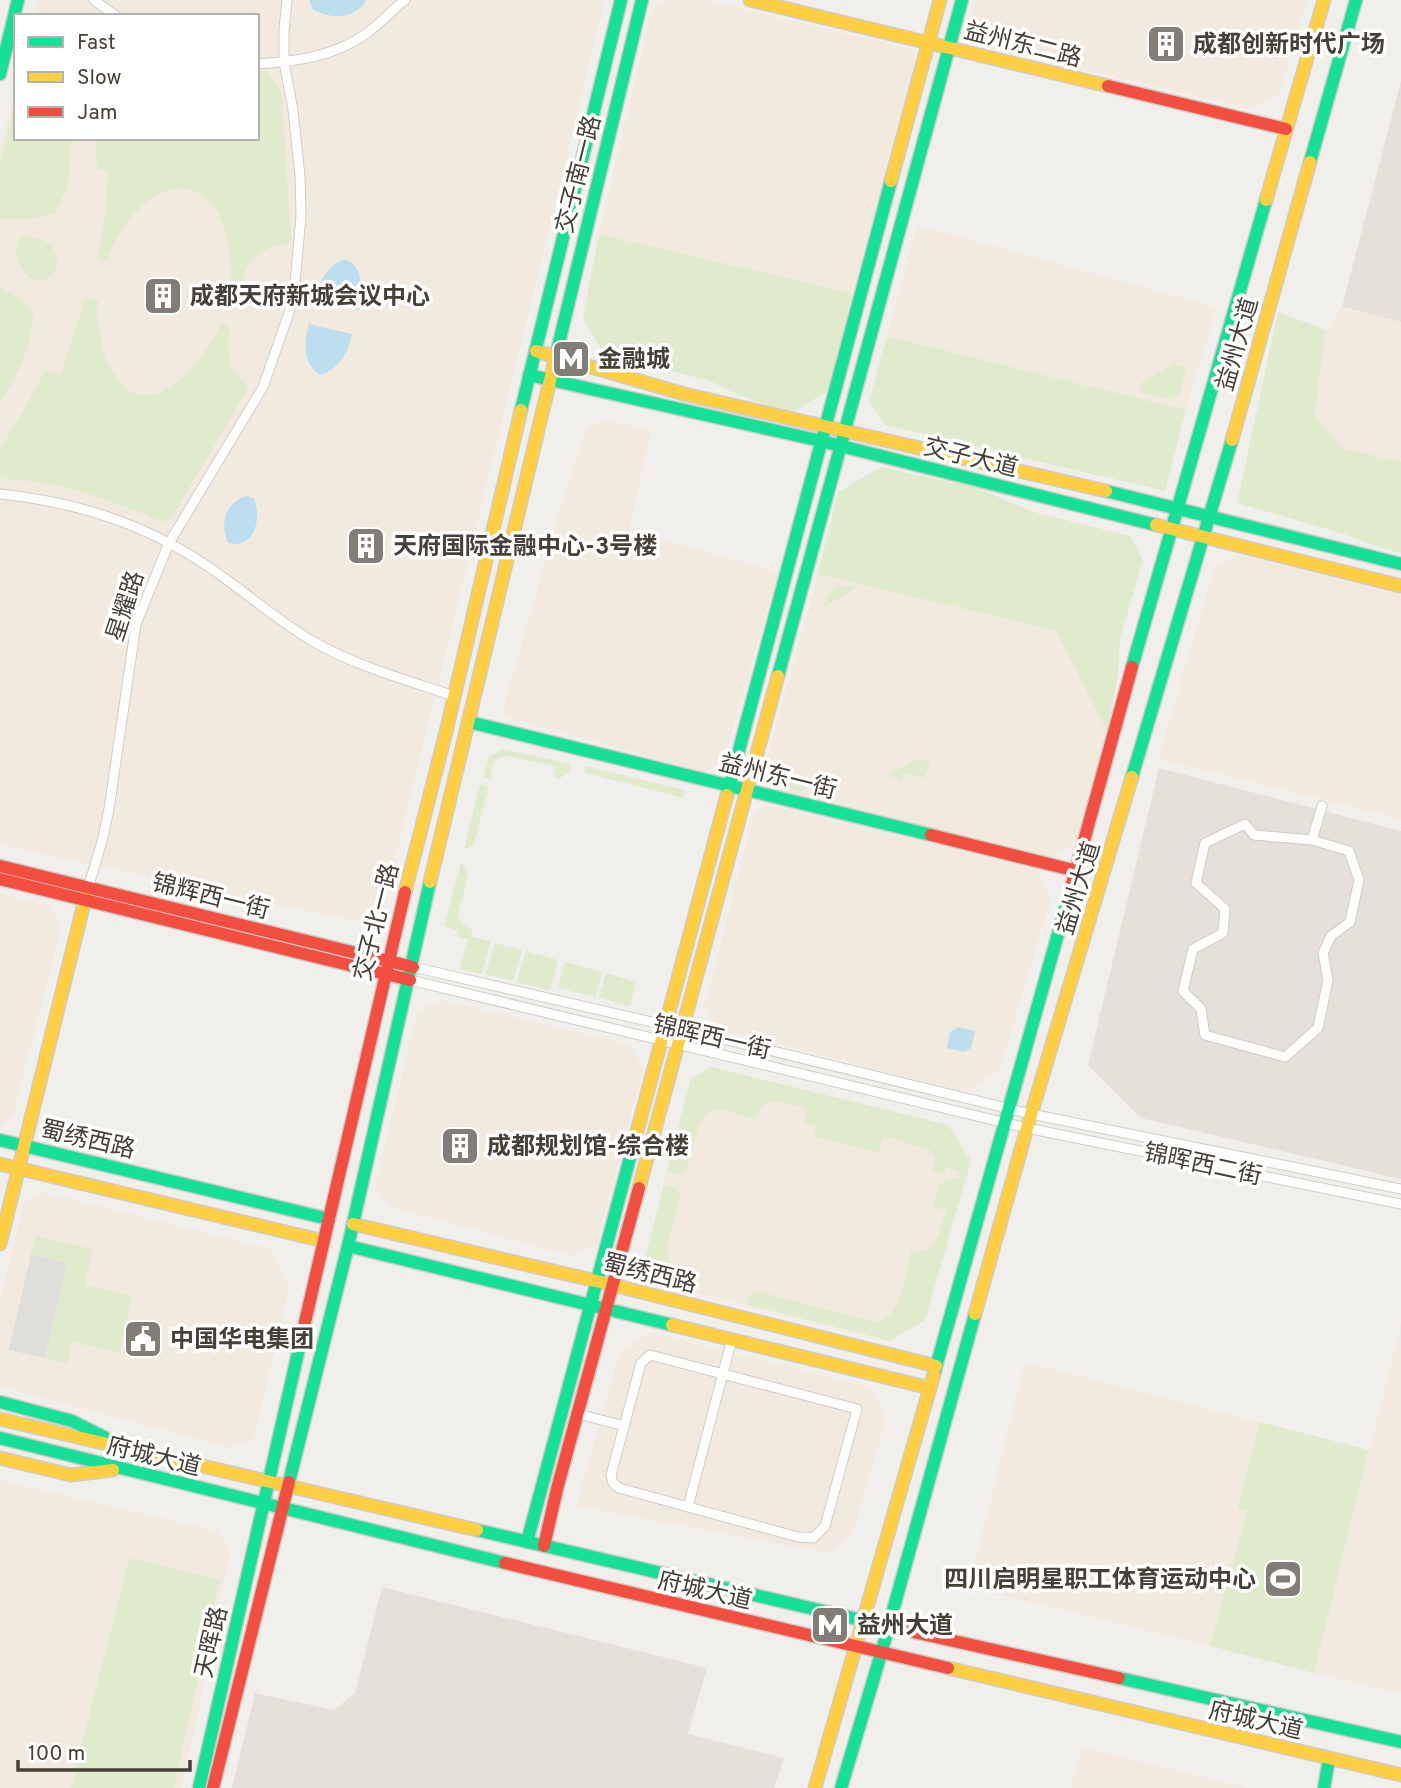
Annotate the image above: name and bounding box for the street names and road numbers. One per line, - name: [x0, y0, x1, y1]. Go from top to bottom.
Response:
- street label: 益州东二路: [961, 17, 1084, 75]
- street label: 交子南一路: [551, 113, 609, 236]
- street label: 益州大道: [1211, 294, 1267, 395]
- street label: 交子大道: [920, 433, 1021, 485]
- street label: 星耀路: [102, 568, 152, 645]
- street label: 益州东一街: [716, 749, 839, 807]
- street label: 益州大道: [1052, 838, 1108, 939]
- street label: 交子北一路: [349, 861, 407, 984]
- street label: 锦辉西一街: [149, 869, 272, 927]
- street label: 锦晖西一街: [650, 1011, 773, 1067]
- street label: 蜀绣西路: [37, 1116, 138, 1166]
- street label: 锦晖西二街: [1141, 1139, 1264, 1193]
- street label: 蜀绣西路: [599, 1249, 700, 1301]
- street label: 府城大道: [103, 1432, 204, 1484]
- street label: 府城大道: [654, 1567, 755, 1617]
- street label: 天晖路: [190, 1604, 236, 1681]
- street label: 府城大道: [1205, 1697, 1306, 1747]

